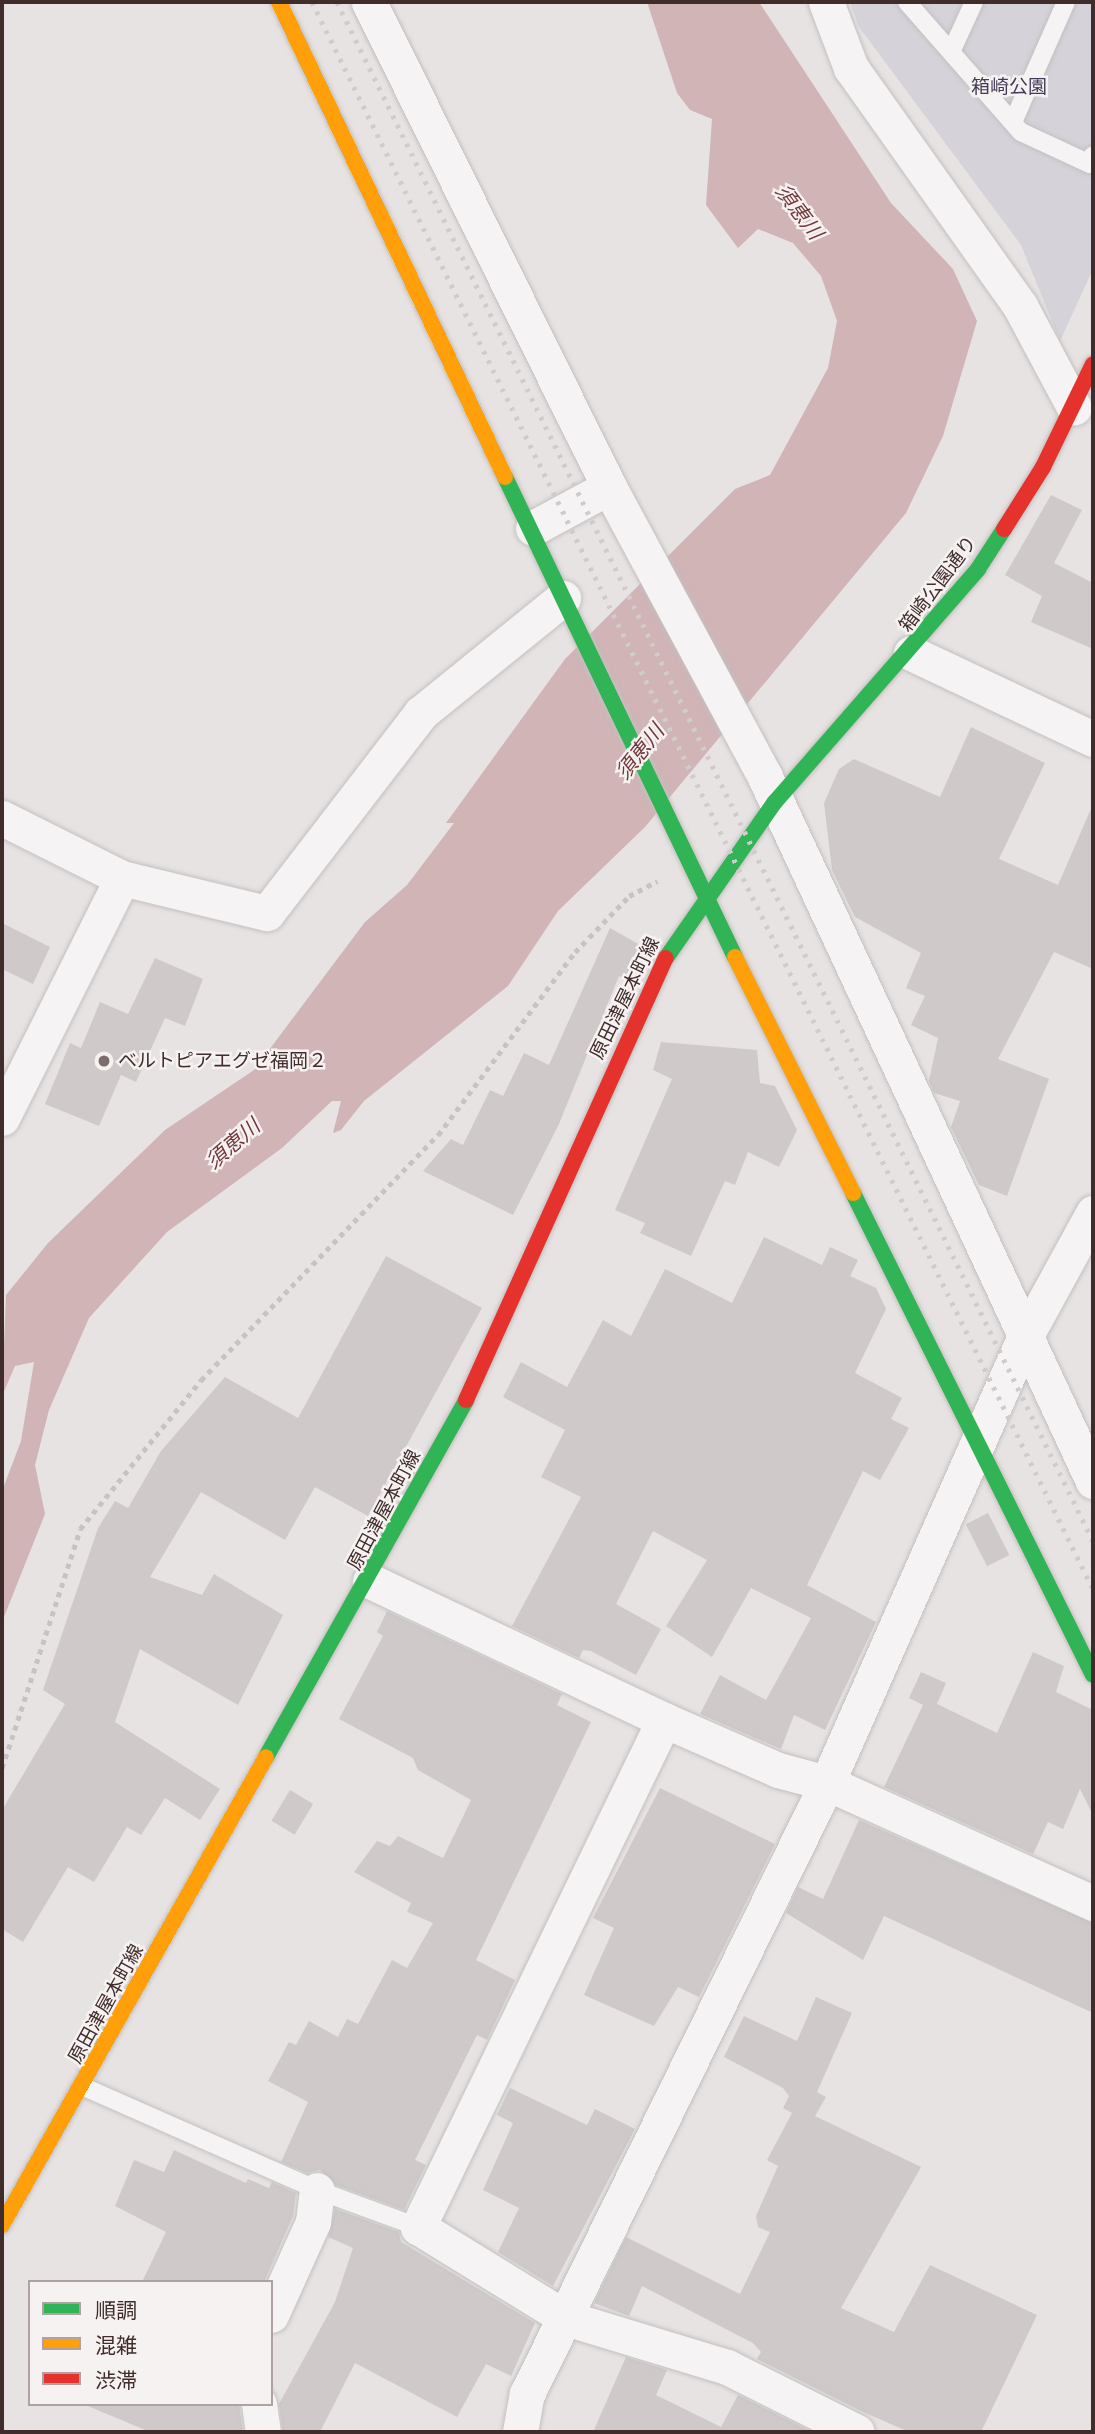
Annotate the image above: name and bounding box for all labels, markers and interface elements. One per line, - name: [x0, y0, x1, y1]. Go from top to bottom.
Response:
- park label: 箱崎公園: [971, 76, 1047, 98]
- water label: 須恵川: [770, 179, 828, 245]
- street label: 箱崎公園通り: [895, 532, 981, 636]
- water label: 須恵川: [611, 719, 669, 785]
- street label: 原田津屋本町線: [586, 933, 664, 1063]
- place label: ベルトピアエグゼ福岡２: [118, 1050, 327, 1072]
- marker: ベルトピアエグゼ福岡２: [96, 1053, 112, 1069]
- water label: 須恵川: [201, 1114, 265, 1174]
- street label: 原田津屋本町線: [343, 1446, 425, 1574]
- street label: 原田津屋本町線: [64, 1940, 148, 2068]
- legend: [28, 2280, 273, 2406]
- text: 順調: [95, 2298, 137, 2324]
- text: 混雑: [95, 2333, 137, 2359]
- text: 渋滞: [95, 2368, 137, 2394]

